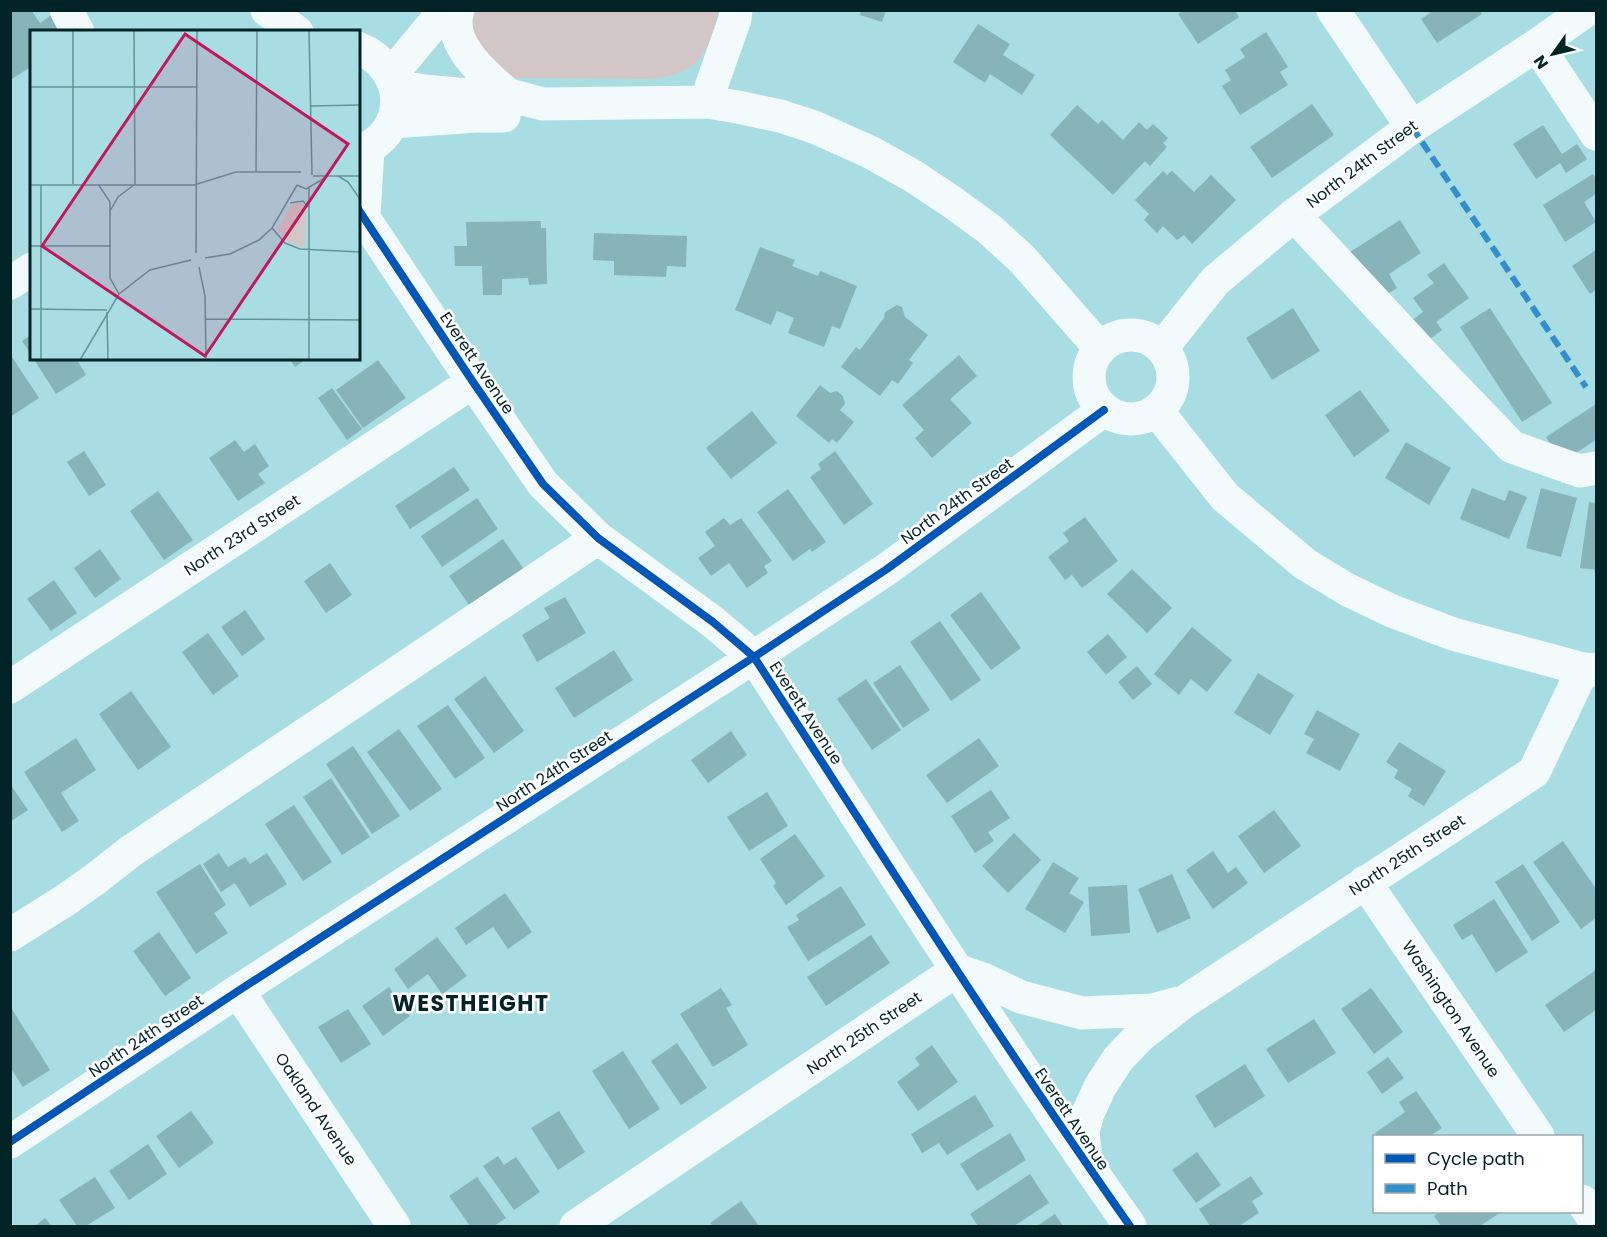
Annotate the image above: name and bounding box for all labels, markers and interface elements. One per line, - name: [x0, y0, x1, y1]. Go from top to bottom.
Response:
- north arrow: [1523, 24, 1583, 84]
- inset map: [30, 30, 360, 360]
- text: N: [1528, 51, 1554, 74]
- street label: North 24th Street: [1301, 114, 1423, 214]
- street label: Everett Avenue: [434, 307, 520, 419]
- street label: North 24th Street: [896, 452, 1018, 550]
- street label: North 23rd Street: [179, 489, 305, 581]
- street label: Everett Avenue: [764, 657, 848, 769]
- street label: North 24th Street: [491, 725, 617, 817]
- street label: North 25th Street: [1344, 809, 1470, 901]
- street label: Washington Avenue: [1397, 936, 1505, 1082]
- street label: North 25th Street: [802, 986, 926, 1080]
- district label: WESTHEIGHT: [393, 988, 549, 1019]
- street label: North 24th Street: [84, 989, 208, 1083]
- street label: Oakland Avenue: [270, 1048, 362, 1170]
- street label: Everett Avenue: [1029, 1063, 1115, 1175]
- legend: [1373, 1135, 1583, 1213]
- text: Cycle path: [1427, 1146, 1525, 1171]
- text: Path: [1427, 1176, 1468, 1201]

